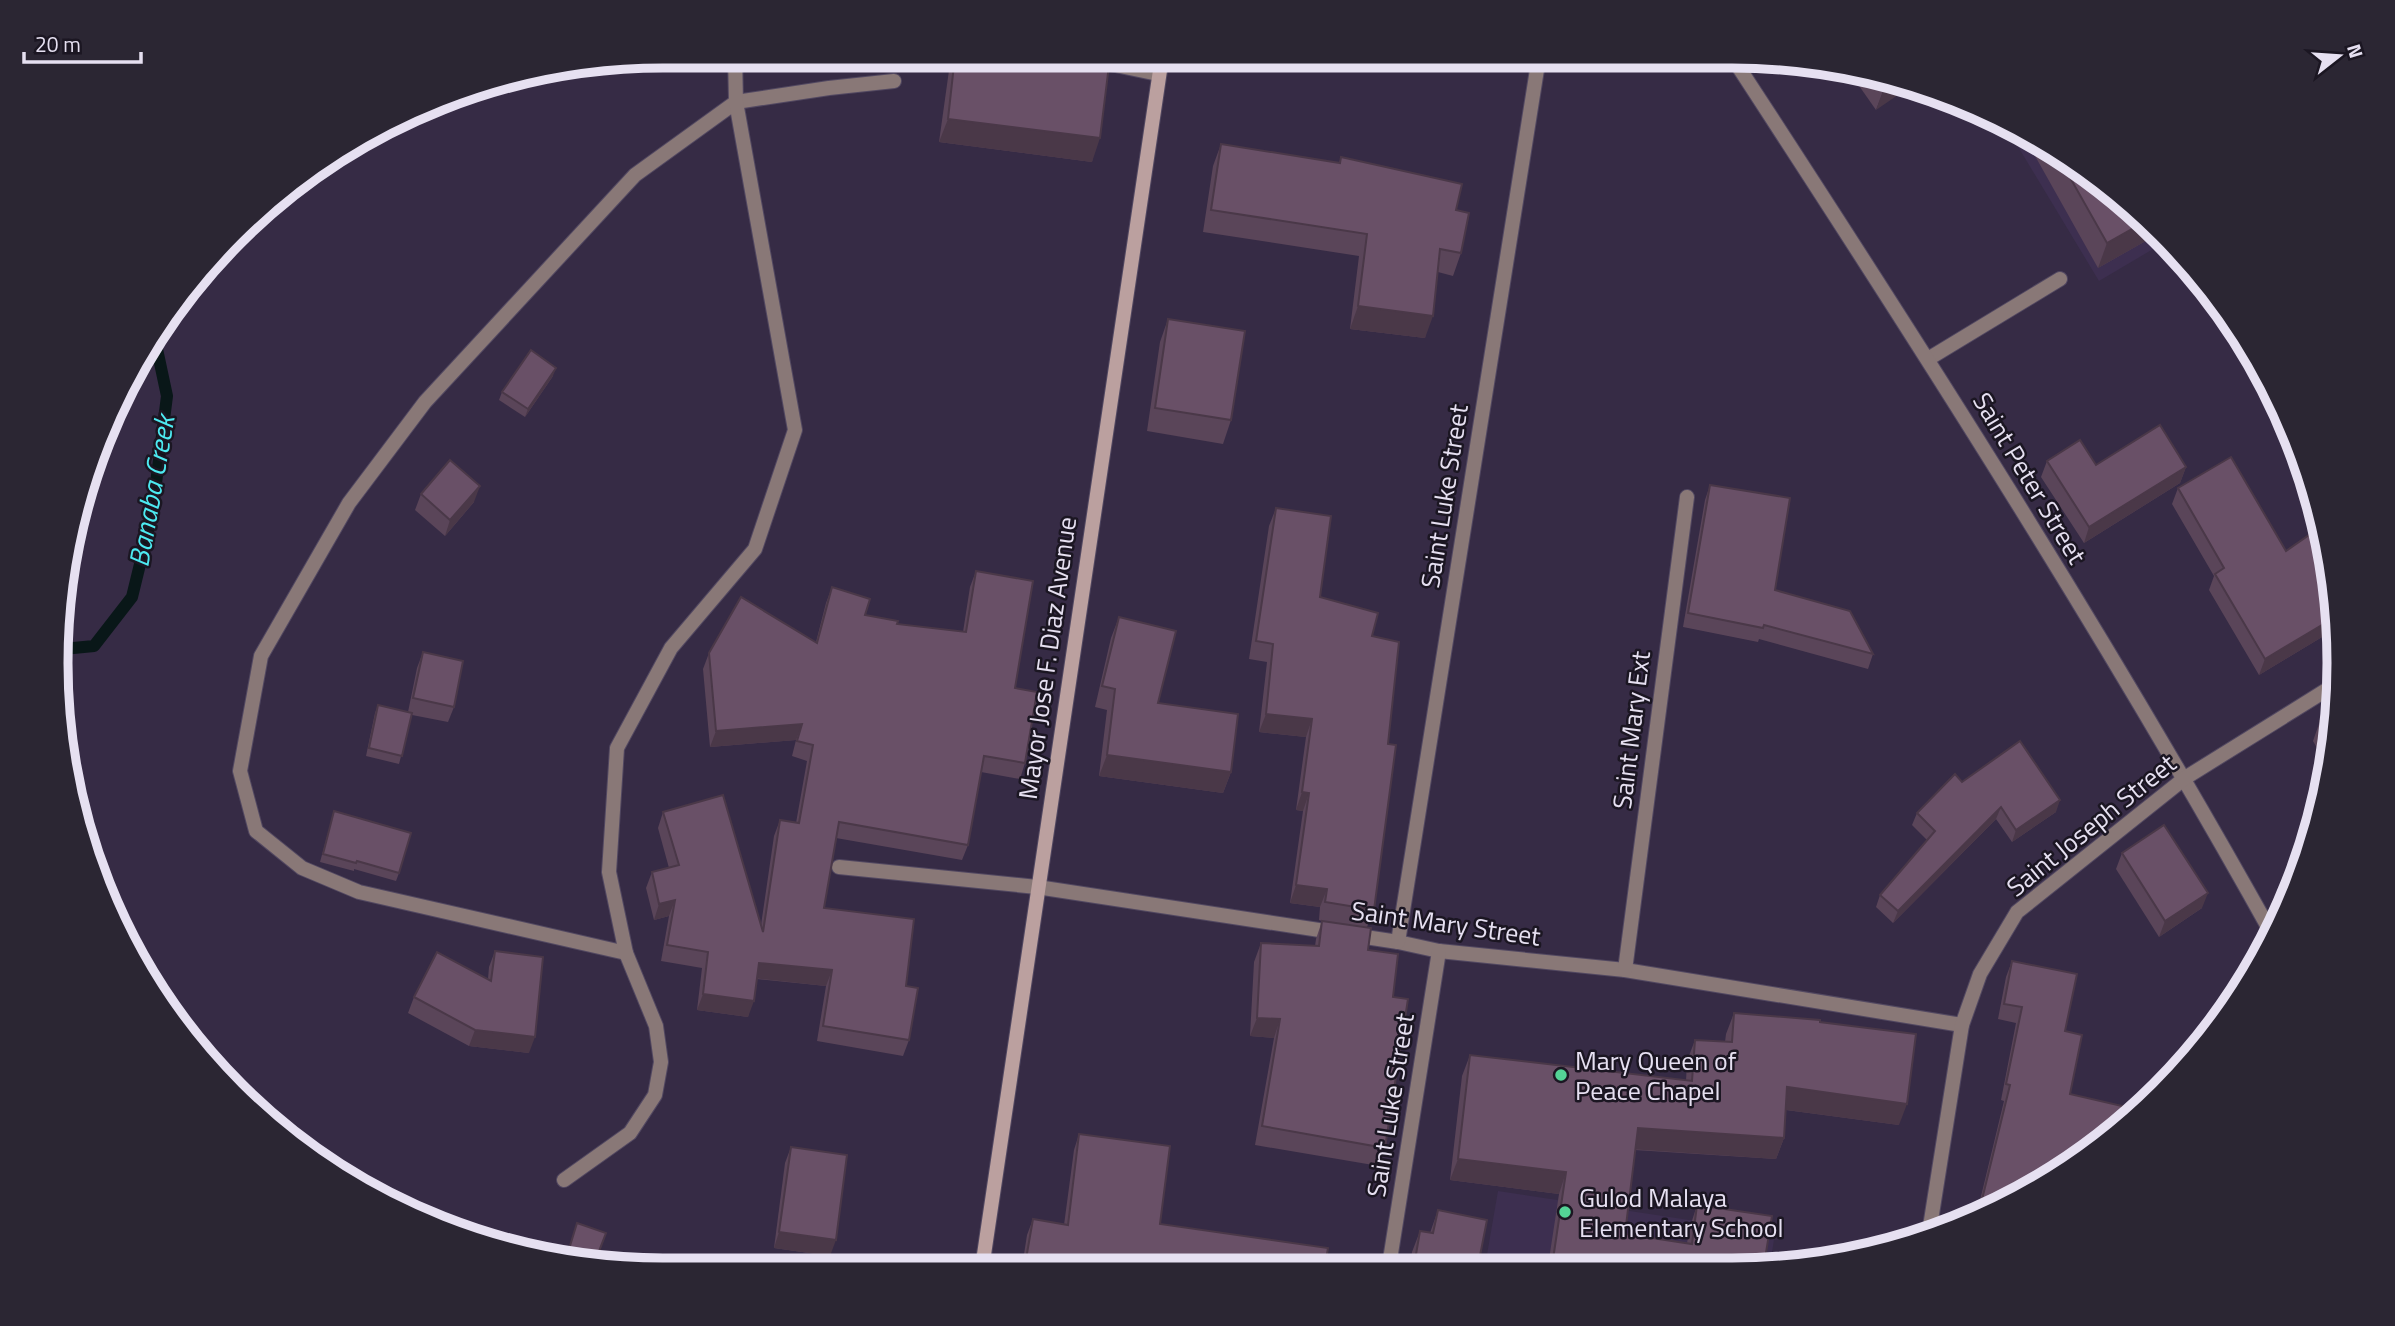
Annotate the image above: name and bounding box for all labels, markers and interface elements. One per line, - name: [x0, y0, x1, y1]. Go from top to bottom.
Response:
- scale bar: [24, 21, 142, 65]
- north arrow: [2304, 21, 2374, 91]
- text: 20 m: [35, 28, 81, 60]
- text: N: [2340, 40, 2372, 61]
- street label: Saint Peter Street: [1963, 385, 2097, 571]
- street label: Saint Luke Street: [1410, 401, 1478, 591]
- water label: Banaba Creek: [117, 408, 186, 570]
- street label: Mayor Jose F. Diaz Avenue: [1008, 514, 1086, 802]
- street label: Saint Mary Ext: [1602, 649, 1660, 811]
- street label: Saint Joseph Street: [1998, 744, 2184, 906]
- street label: Saint Mary Street: [1349, 890, 1543, 956]
- street label: Saint Luke Street: [1356, 1010, 1424, 1200]
- place label: Mary Queen of Peace Chapel: [1575, 1041, 1737, 1110]
- marker: Mary Queen of Peace Chapel: [1553, 1067, 1569, 1083]
- place label: Gulod Malaya Elementary School: [1579, 1178, 1784, 1247]
- marker: Gulod Malaya Elementary School: [1557, 1204, 1573, 1220]

